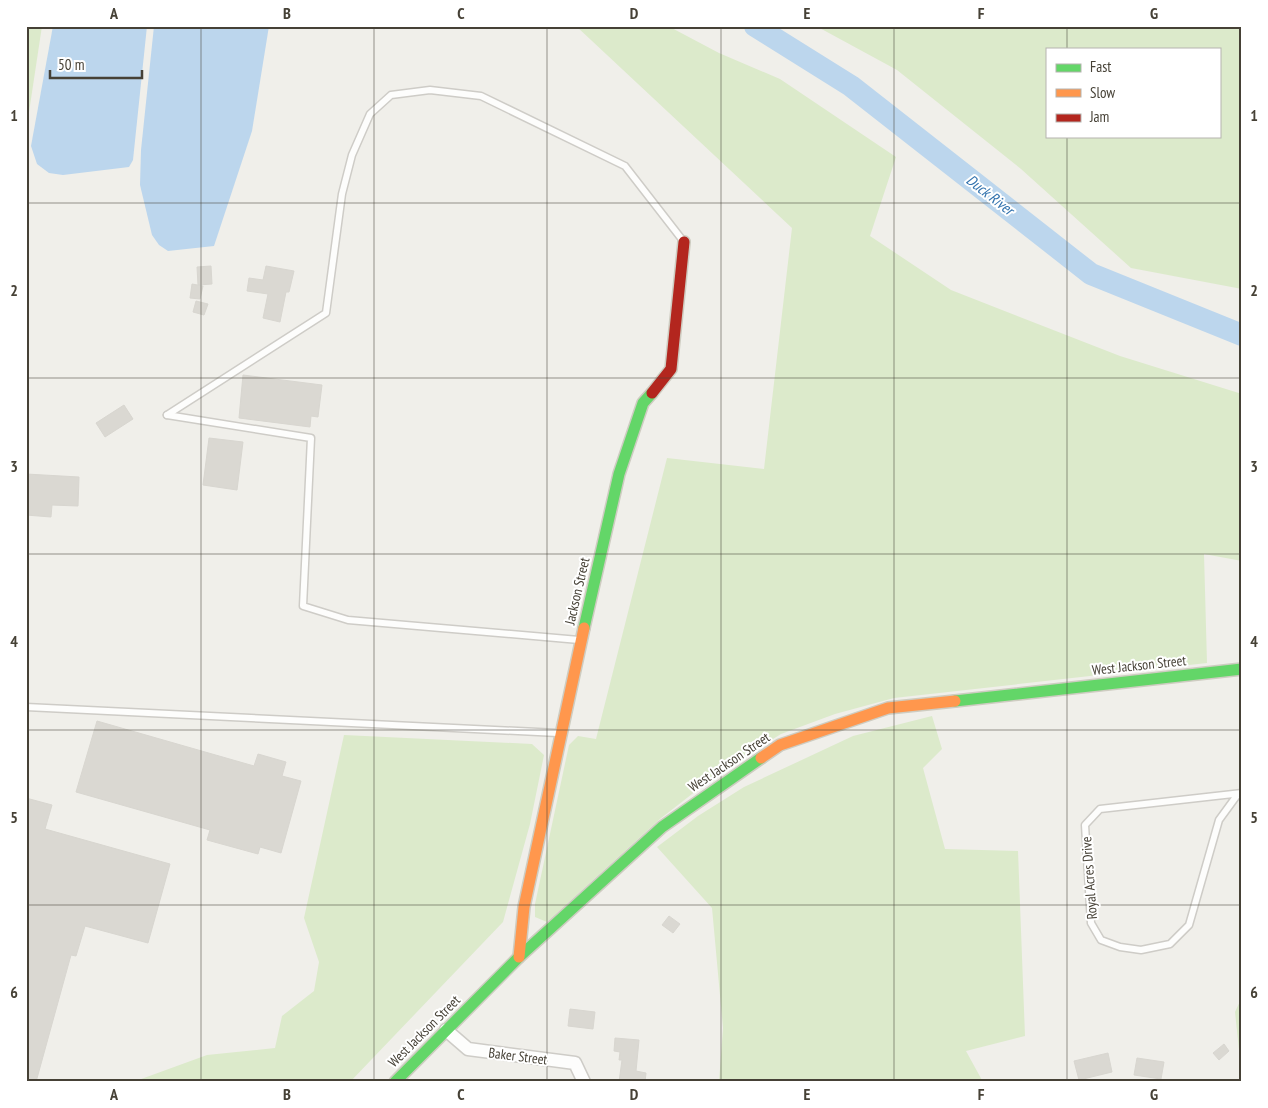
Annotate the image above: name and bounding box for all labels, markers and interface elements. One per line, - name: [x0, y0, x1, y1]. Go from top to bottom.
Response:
- text: A: [109, 3, 119, 23]
- text: B: [283, 3, 291, 23]
- text: C: [457, 3, 465, 23]
- text: D: [630, 3, 639, 23]
- text: E: [804, 3, 811, 23]
- text: F: [978, 3, 985, 23]
- text: G: [1150, 3, 1158, 23]
- scale bar: [50, 48, 142, 80]
- legend: [1046, 48, 1220, 138]
- text: 50 m: [58, 55, 84, 74]
- text: Fast: [1090, 57, 1111, 76]
- text: Slow: [1090, 83, 1115, 102]
- text: 1: [10, 105, 18, 125]
- text: 1: [1250, 105, 1258, 125]
- text: Jam: [1089, 107, 1109, 126]
- water label: Duck River: [963, 170, 1019, 220]
- text: 2: [10, 280, 18, 300]
- text: 2: [1250, 280, 1258, 300]
- text: 3: [10, 456, 18, 476]
- text: 3: [1250, 456, 1258, 476]
- street label: Jackson Street: [560, 556, 593, 627]
- text: 4: [10, 631, 18, 651]
- text: 4: [1250, 631, 1258, 651]
- street label: West Jackson Street: [1091, 651, 1187, 679]
- street label: West Jackson Street: [685, 728, 773, 796]
- text: 5: [10, 807, 18, 827]
- text: 5: [1250, 807, 1258, 827]
- street label: Royal Acres Drive: [1077, 836, 1101, 920]
- text: 6: [10, 982, 18, 1002]
- text: 6: [1250, 982, 1258, 1002]
- street label: West Jackson Street: [384, 991, 464, 1071]
- street label: Baker Street: [488, 1043, 549, 1069]
- text: A: [109, 1084, 119, 1104]
- text: B: [283, 1084, 291, 1104]
- text: C: [457, 1084, 465, 1104]
- text: D: [630, 1084, 639, 1104]
- text: E: [804, 1084, 811, 1104]
- text: F: [978, 1084, 985, 1104]
- text: G: [1150, 1084, 1158, 1104]

